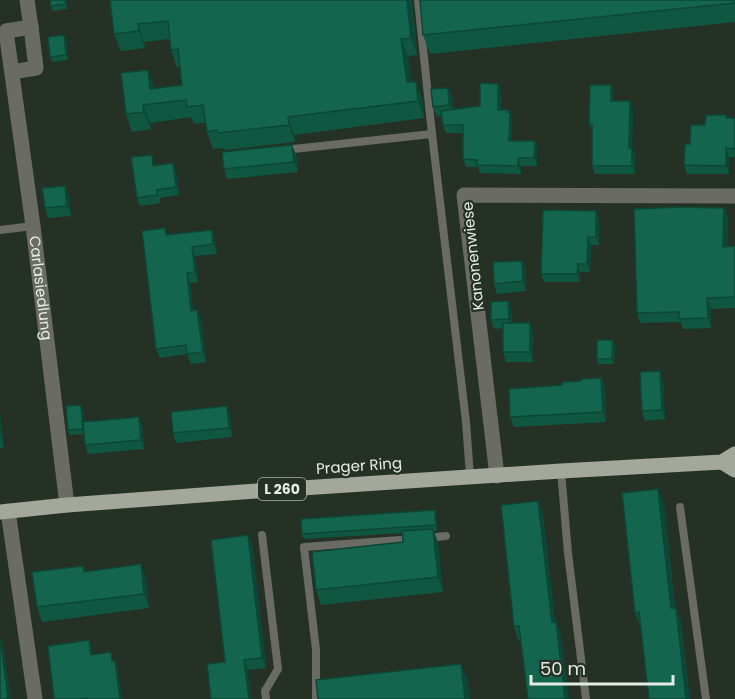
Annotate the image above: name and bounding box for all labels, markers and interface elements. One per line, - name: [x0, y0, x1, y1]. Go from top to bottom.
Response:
- street label: Kanonenwiese: [456, 201, 489, 311]
- street label: Carlasiedlung: [24, 234, 58, 342]
- street label: Prager Ring: [315, 452, 403, 479]
- road number: L 260: [258, 478, 306, 500]
- scale bar: [531, 648, 674, 686]
- text: 50 m: [540, 656, 586, 681]

